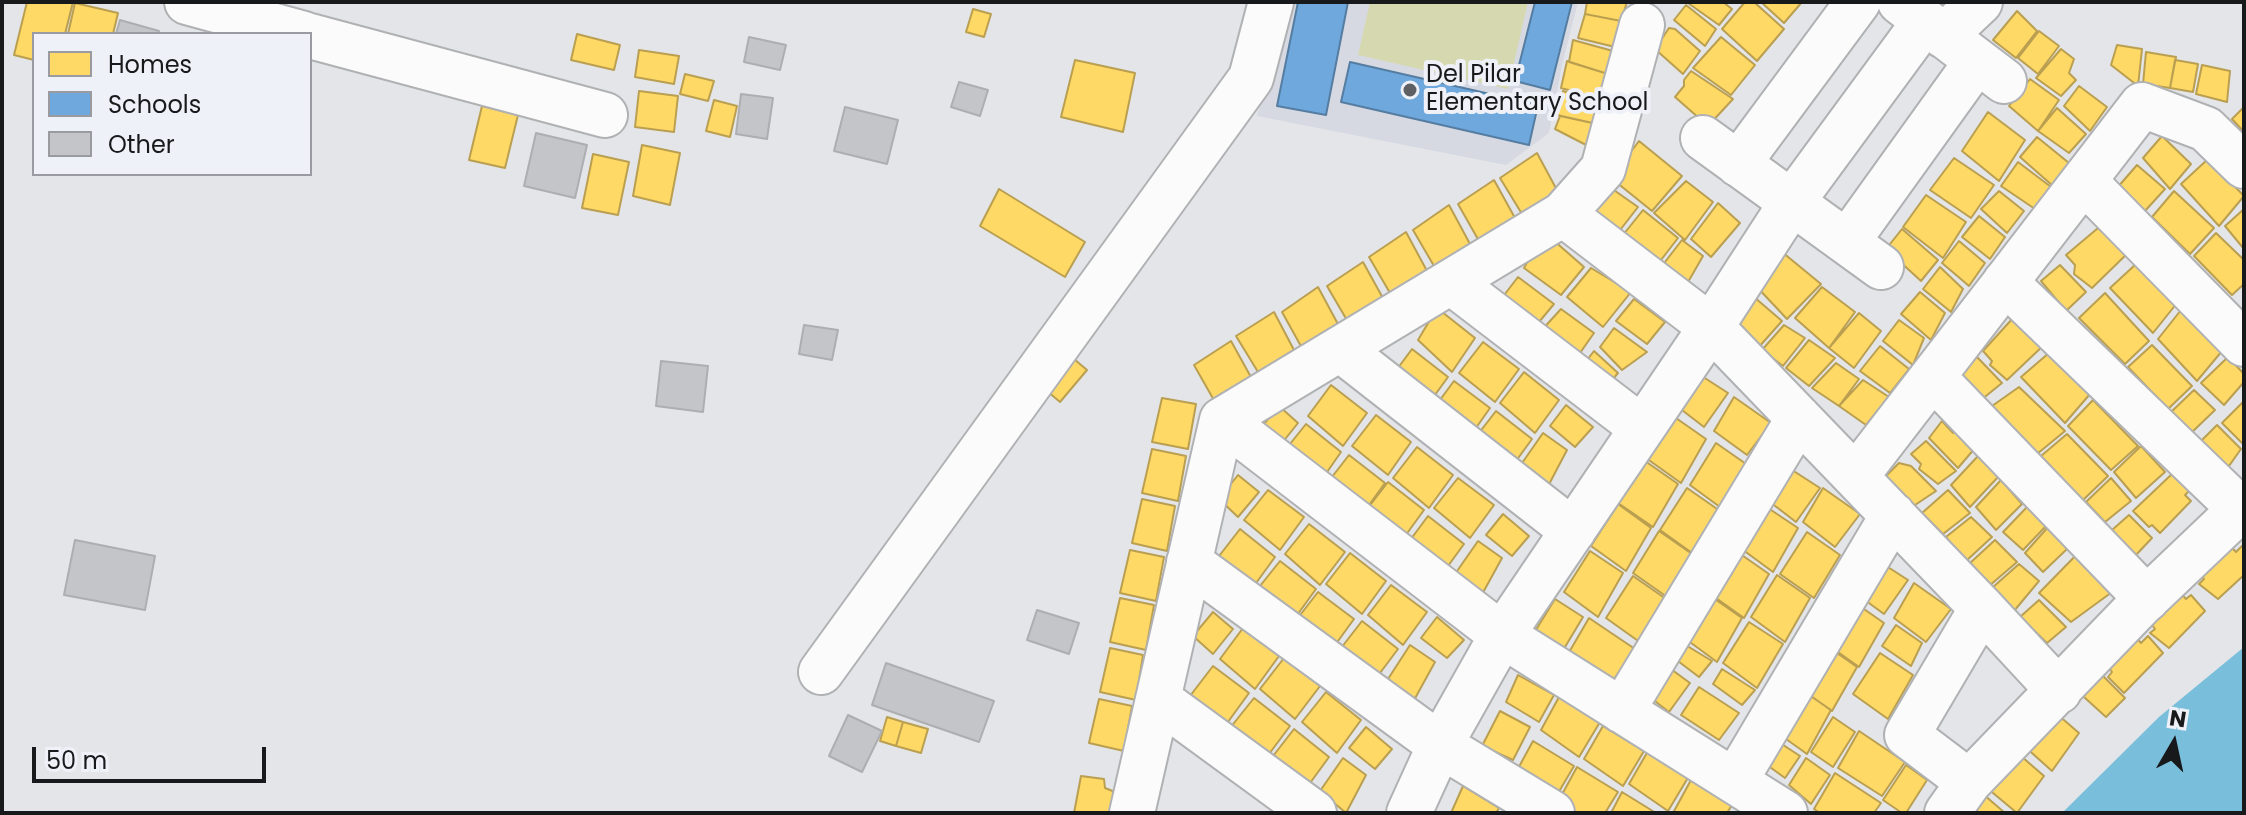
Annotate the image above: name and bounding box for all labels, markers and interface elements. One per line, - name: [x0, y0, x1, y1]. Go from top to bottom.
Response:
- legend: [32, 32, 312, 176]
- text: Homes: [108, 48, 192, 81]
- place label: Del Pilar Elementary School: [1426, 62, 1649, 118]
- marker: Del Pilar Elementary School: [1401, 81, 1419, 99]
- text: Schools: [108, 88, 201, 121]
- text: Other: [108, 128, 175, 161]
- text: N: [2167, 702, 2188, 735]
- north arrow: [2134, 703, 2214, 783]
- scale bar: [36, 731, 270, 781]
- text: 50 m: [46, 744, 107, 777]

